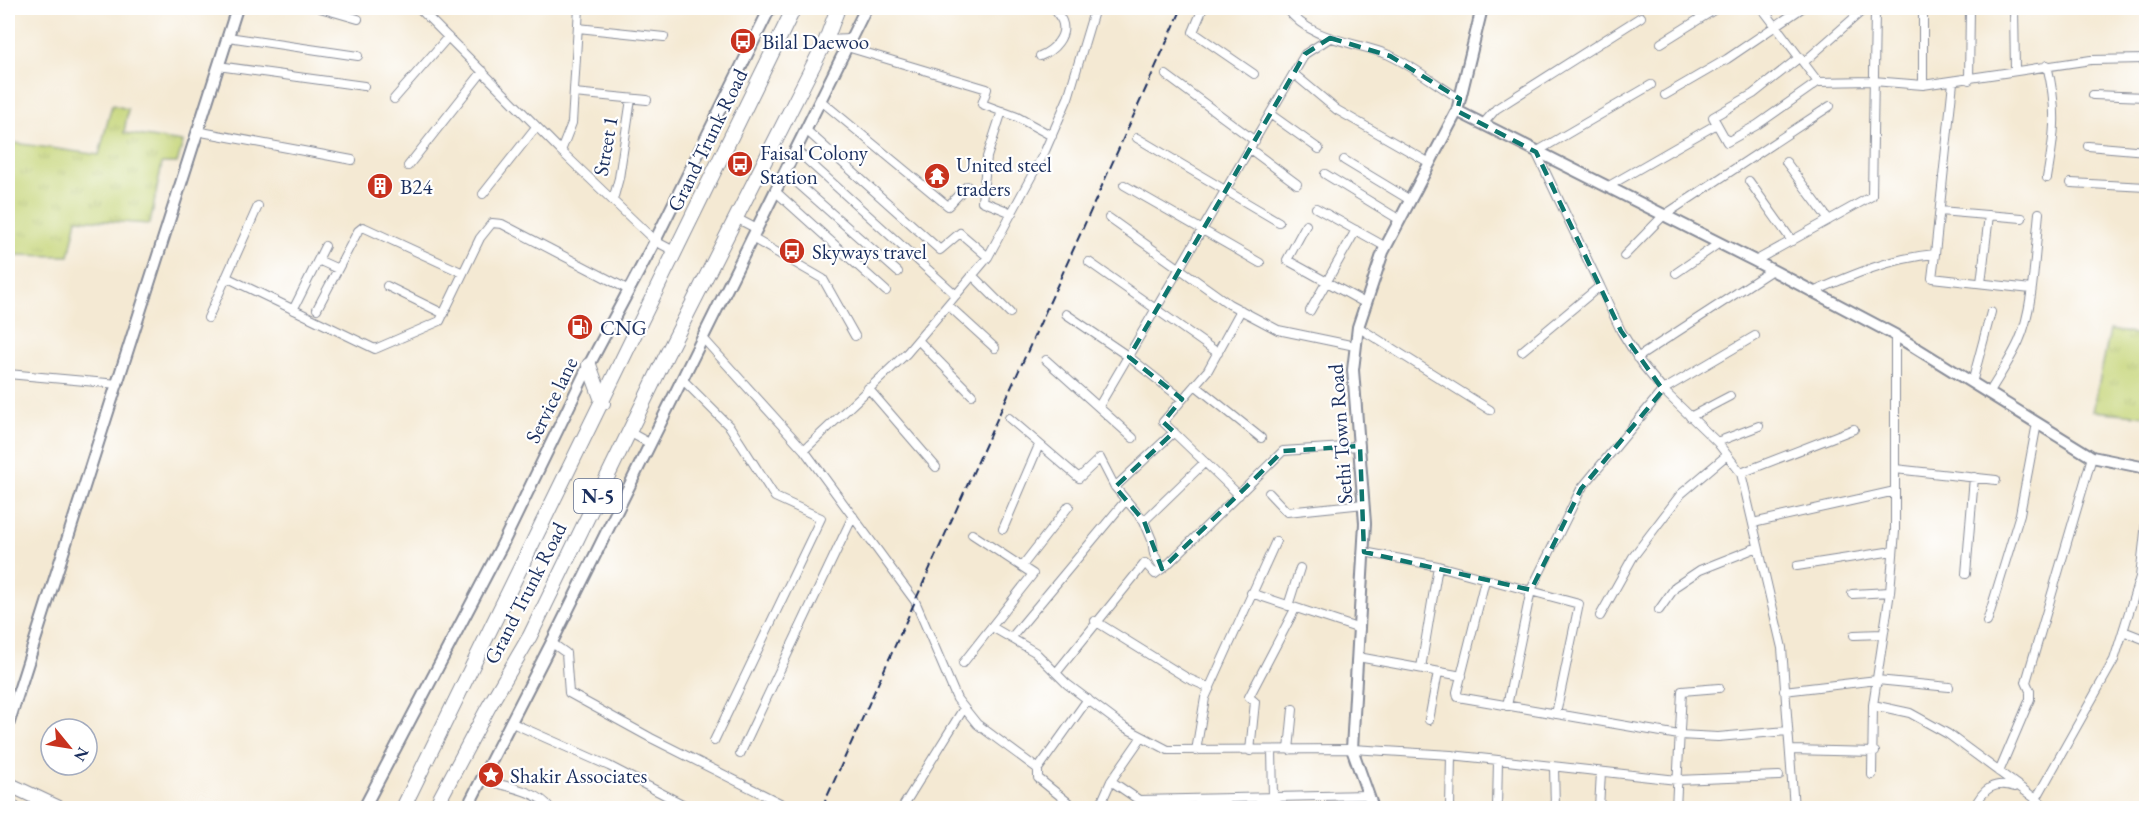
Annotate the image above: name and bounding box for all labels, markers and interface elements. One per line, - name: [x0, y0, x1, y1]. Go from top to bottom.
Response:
- bus stop icon: Bilal Daewoo: [728, 26, 758, 56]
- place label: Bilal Daewoo: [762, 28, 869, 55]
- street label: Grand Trunk Road: [661, 64, 753, 216]
- street label: Street 1: [586, 114, 624, 178]
- place label: Faisal Colony Station: [760, 139, 869, 190]
- bus stop icon: Faisal Colony Station: [725, 149, 755, 179]
- place label: United steel traders: [956, 151, 1052, 202]
- temple icon: United steel traders: [922, 161, 952, 191]
- building icon: B24: [365, 171, 395, 201]
- place label: B24: [400, 173, 433, 200]
- bus stop icon: Skyways travel: [777, 236, 807, 266]
- place label: Skyways travel: [812, 238, 927, 265]
- fuel station icon: CNG: [565, 312, 595, 342]
- place label: CNG: [600, 314, 647, 341]
- street label: Service lane: [519, 352, 583, 448]
- street label: Sethi Town Road: [1322, 363, 1358, 505]
- road number: N-5: [574, 479, 622, 513]
- street label: Grand Trunk Road: [478, 517, 573, 669]
- north arrow: [39, 717, 99, 777]
- text: N: [69, 743, 94, 765]
- place icon: Shakir Associates: [476, 760, 506, 790]
- place label: Shakir Associates: [510, 762, 648, 789]

